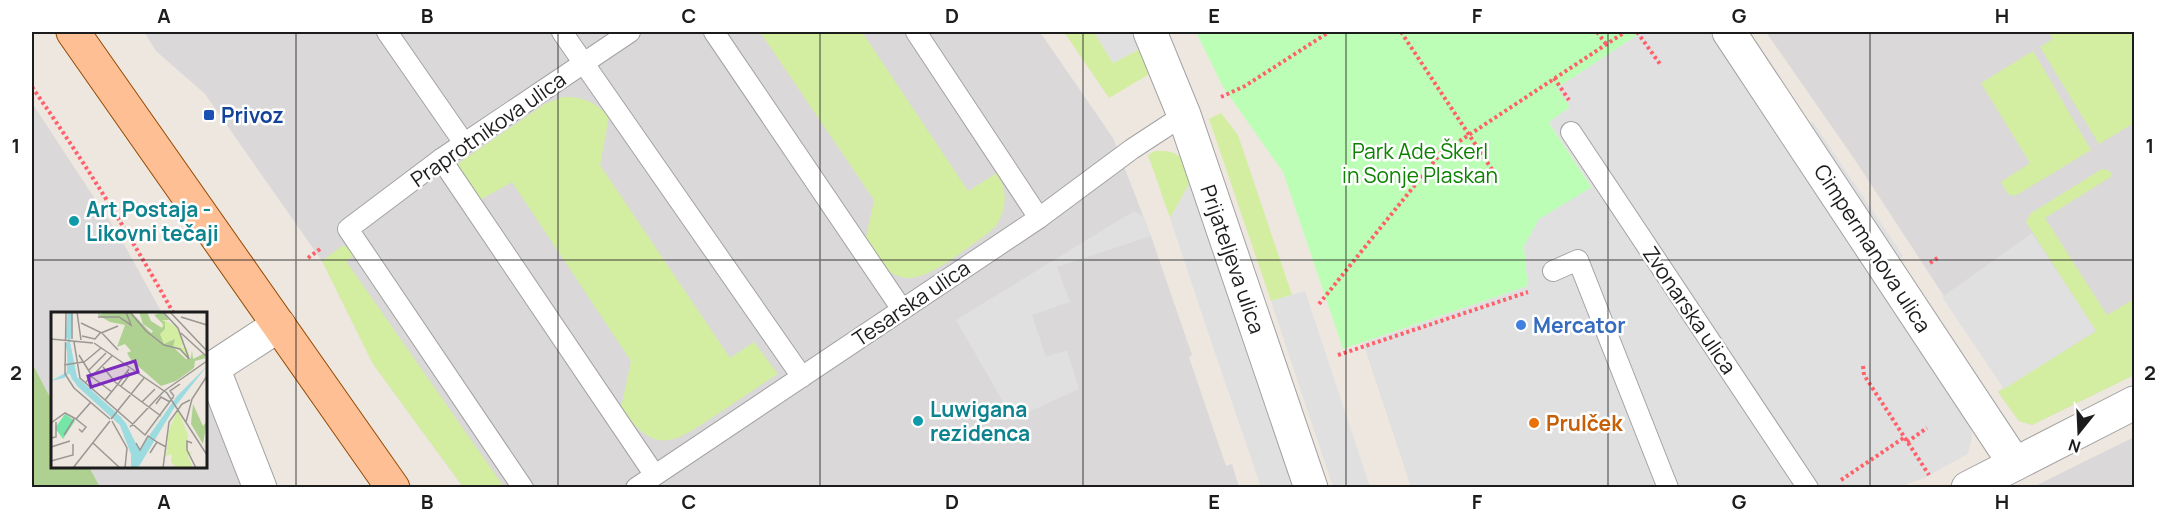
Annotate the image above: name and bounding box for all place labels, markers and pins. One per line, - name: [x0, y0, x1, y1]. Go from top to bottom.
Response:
- place label: Privoz: [221, 101, 284, 129]
- marker: Privoz: [202, 108, 216, 122]
- place label: Art Postaja - Likovni tečaji: [86, 195, 219, 247]
- marker: Art Postaja - Likovni tečaji: [67, 214, 81, 228]
- place label: Mercator: [1533, 311, 1626, 339]
- marker: Mercator: [1514, 318, 1528, 332]
- place label: Luwigana rezidenca: [930, 395, 1030, 447]
- place label: Prulček: [1546, 409, 1623, 437]
- marker: Luwigana rezidenca: [911, 414, 925, 428]
- marker: Prulček: [1527, 416, 1541, 430]

